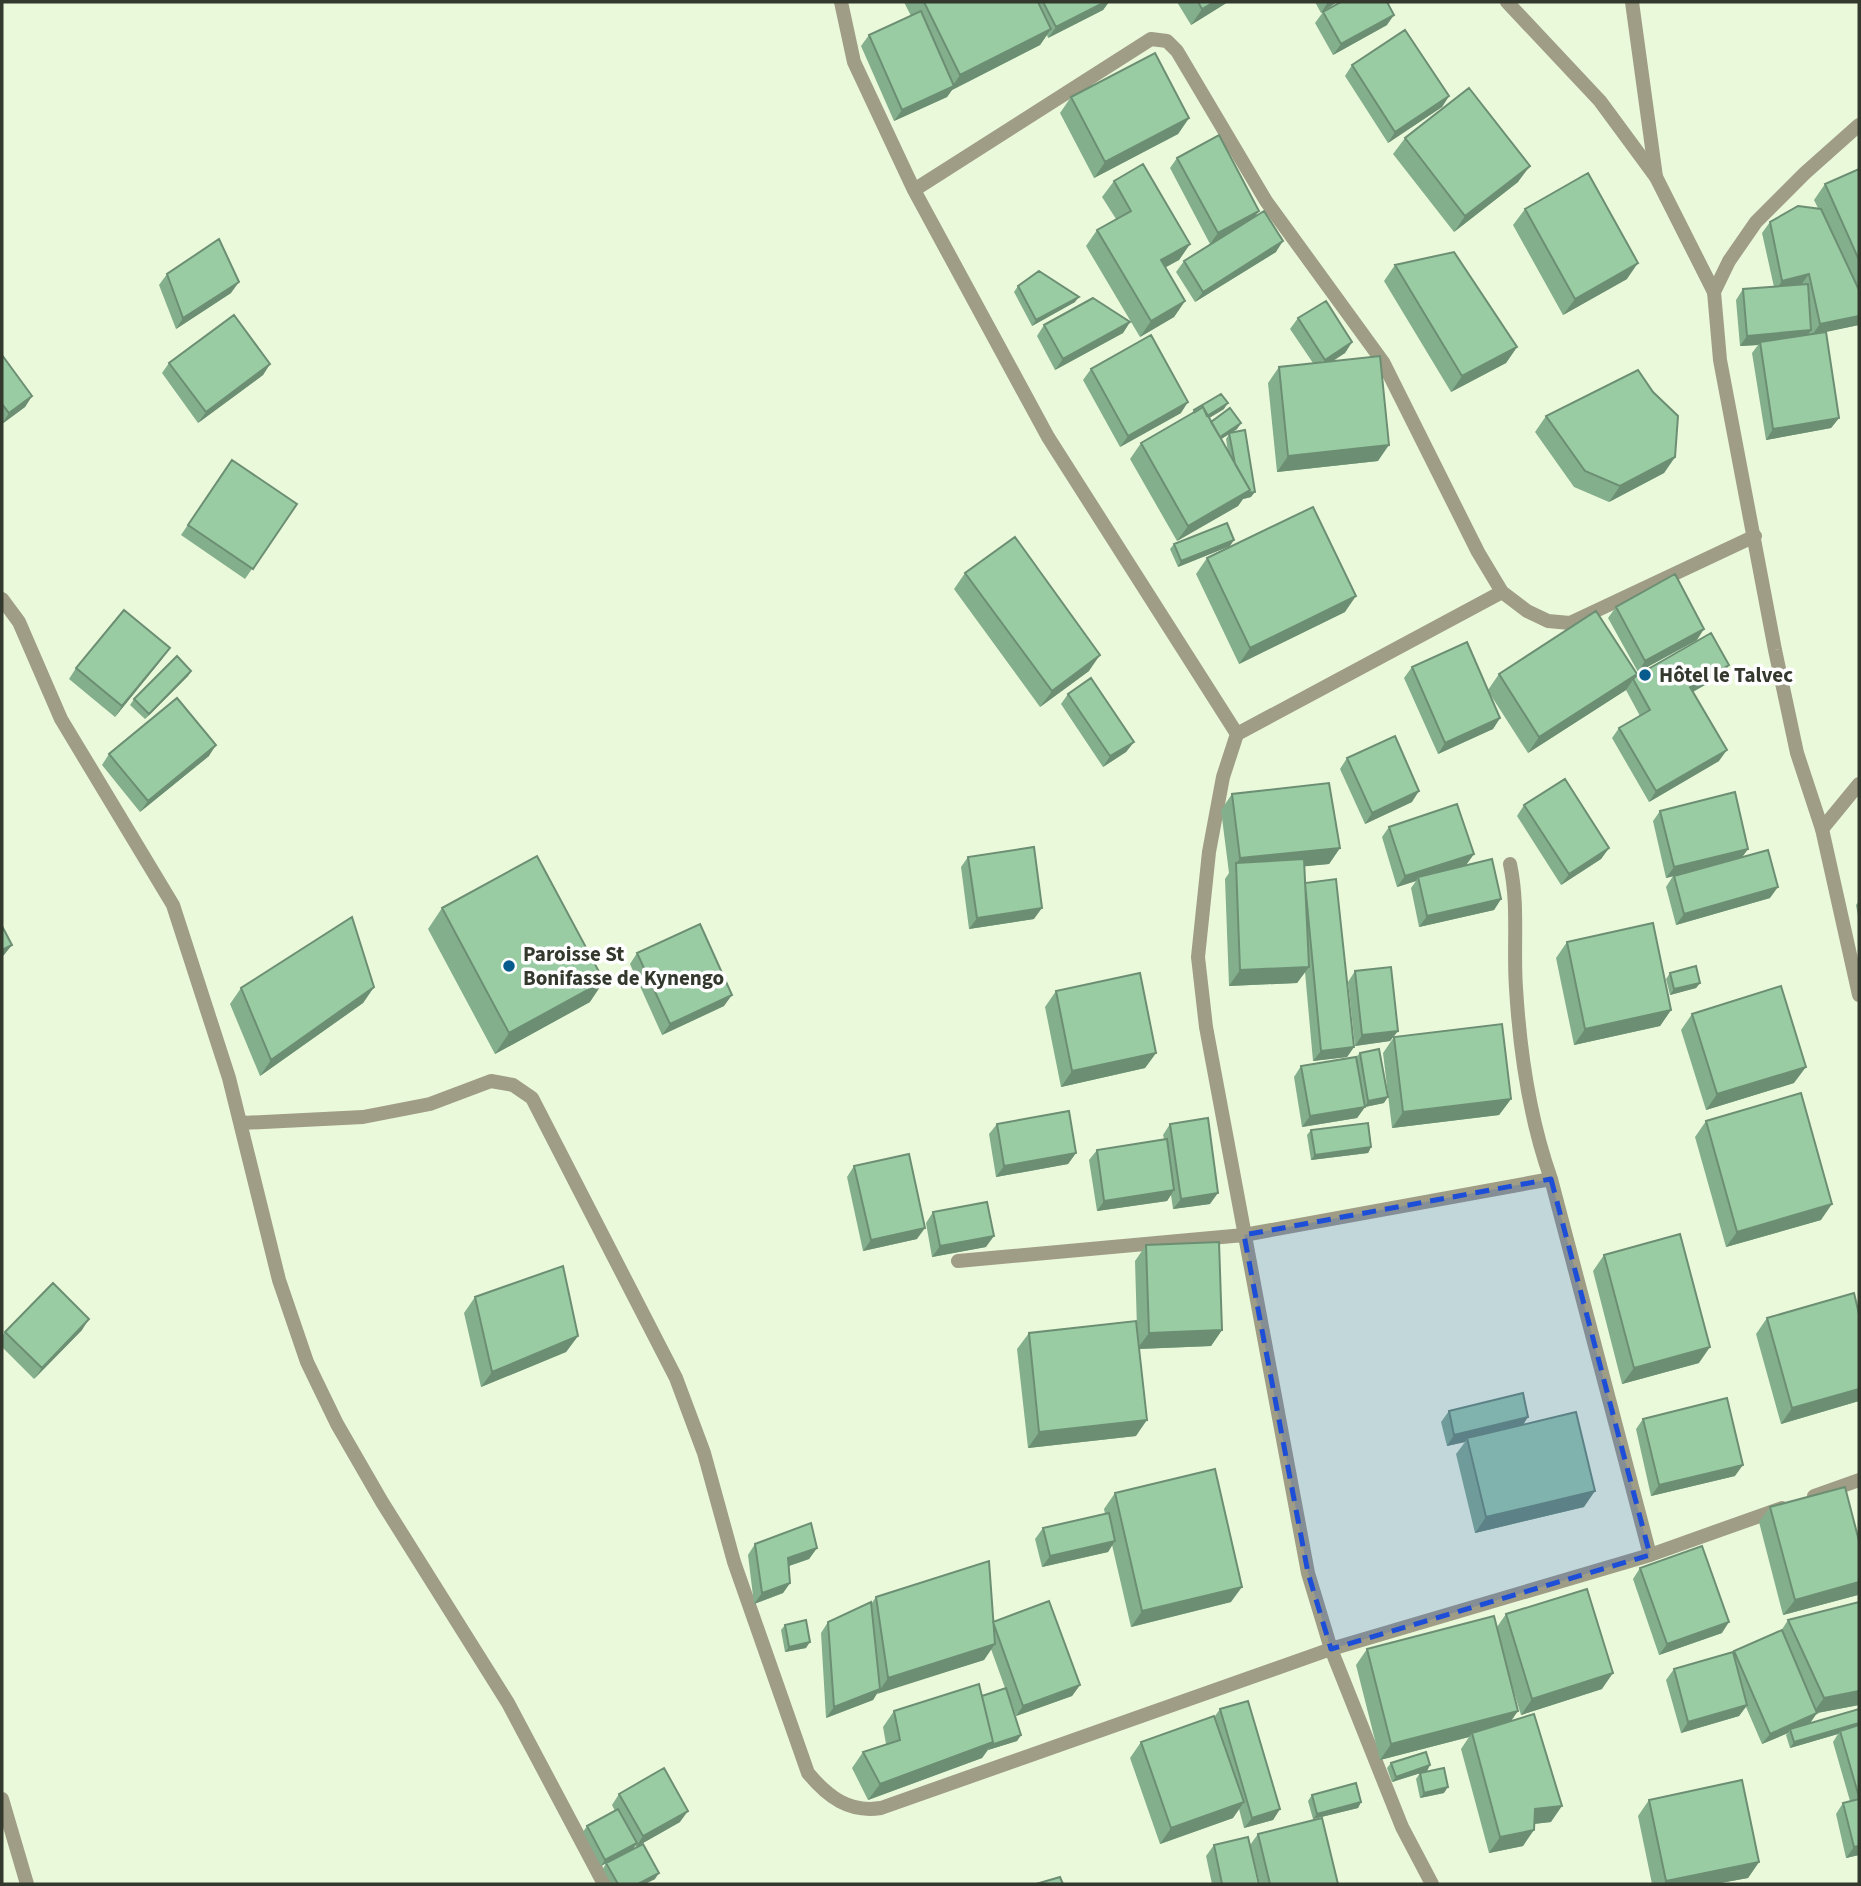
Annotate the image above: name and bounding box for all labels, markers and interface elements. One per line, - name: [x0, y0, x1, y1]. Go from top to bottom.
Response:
- place label: Hôtel le Talvec: [1659, 660, 1793, 690]
- marker: Hôtel le Talvec: [1637, 667, 1653, 683]
- place label: Paroisse St Bonifasse de Kynengo: [523, 939, 724, 993]
- marker: Paroisse St Bonifasse de Kynengo: [501, 958, 517, 974]

